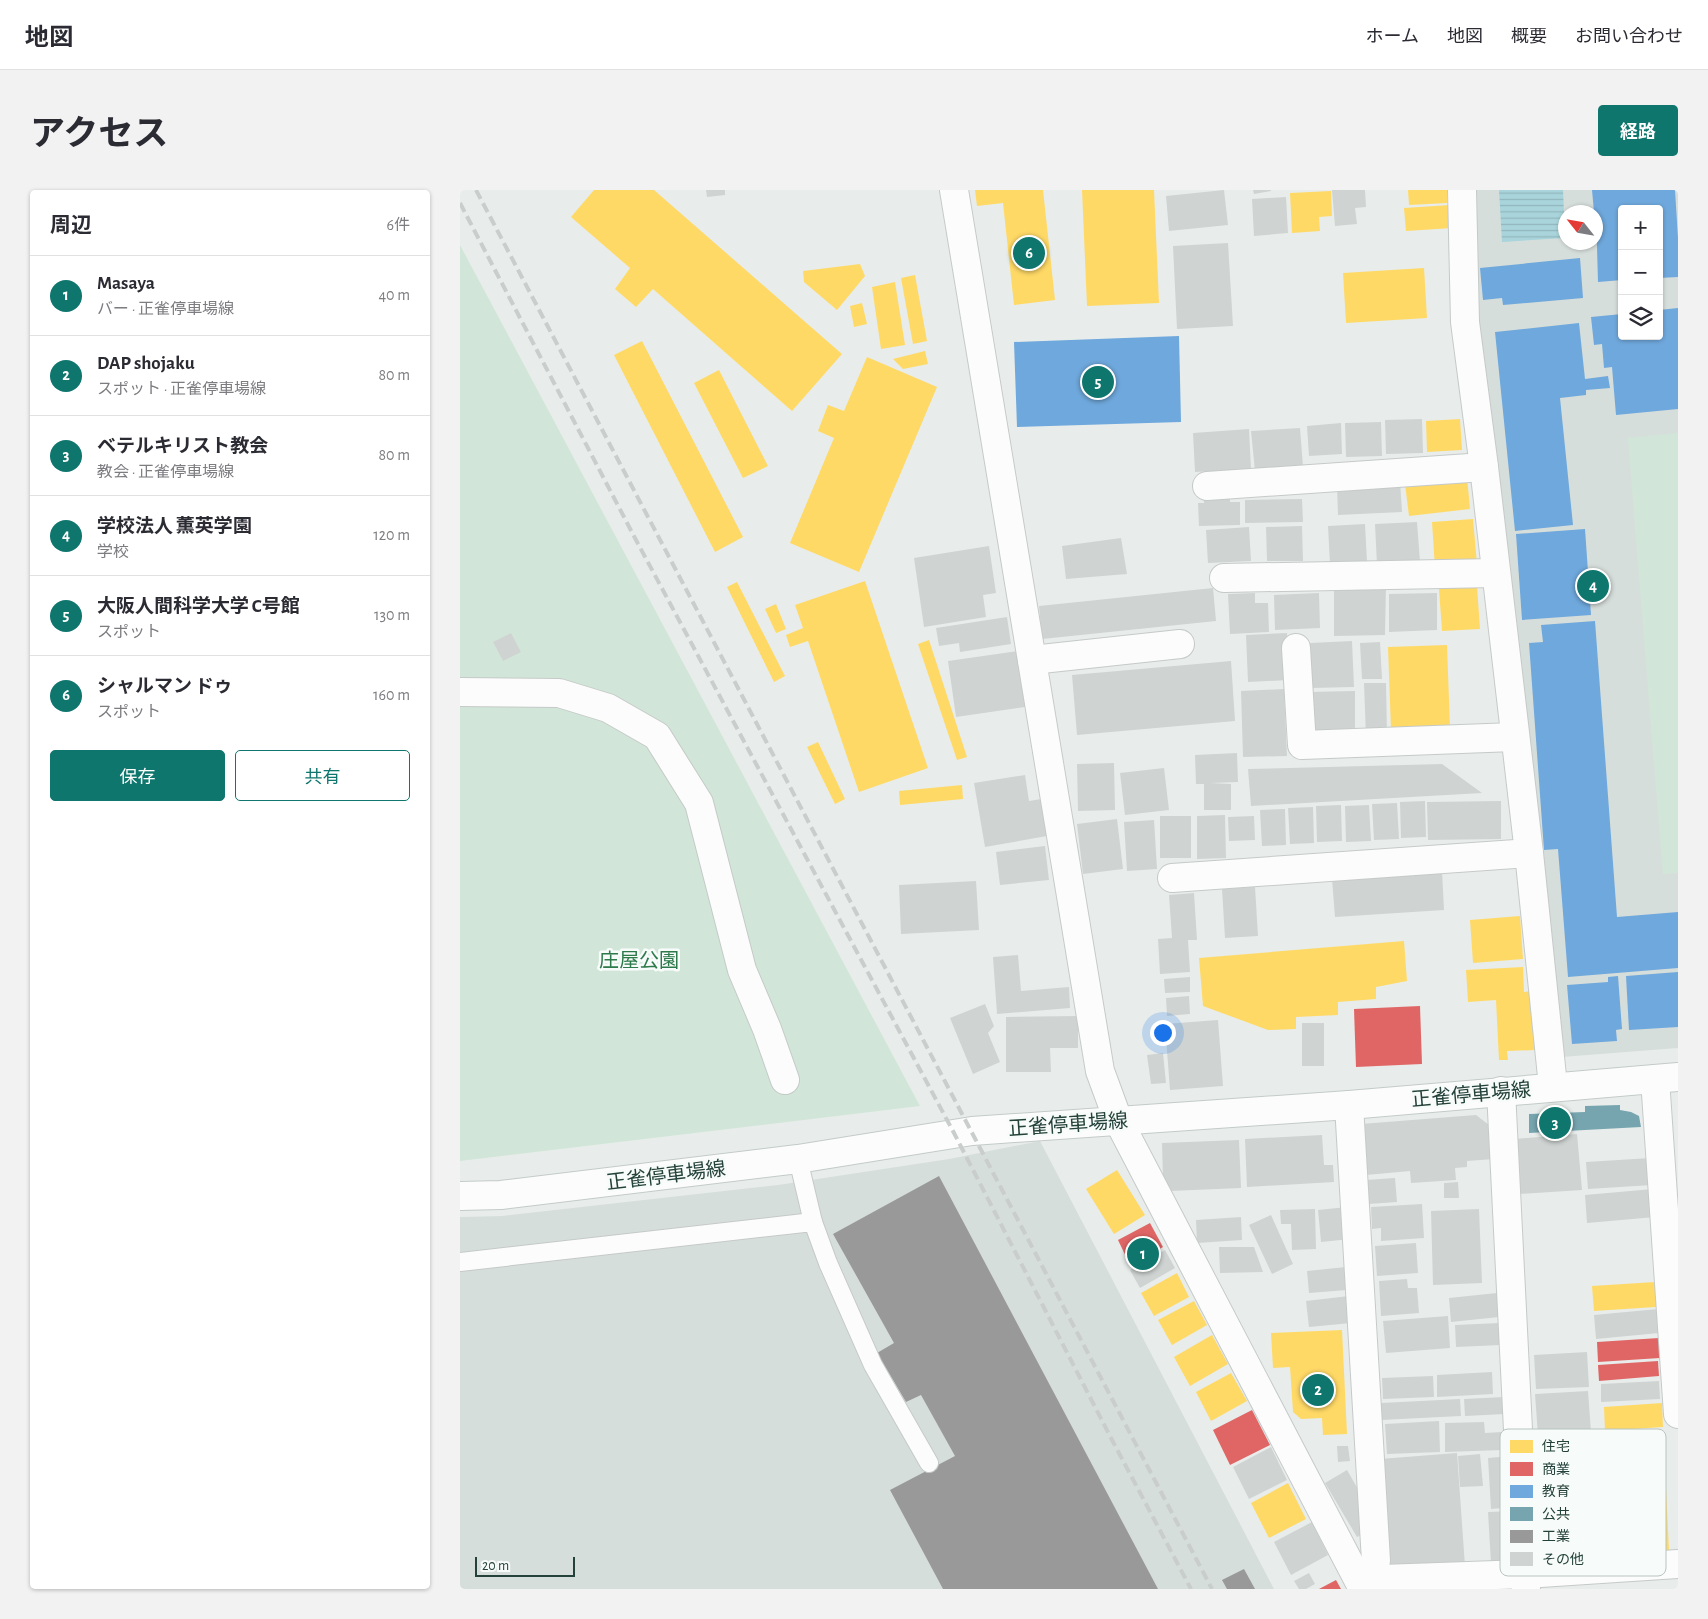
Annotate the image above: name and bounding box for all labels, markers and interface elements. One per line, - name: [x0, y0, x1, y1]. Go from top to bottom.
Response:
- text: 地図: [25, 26, 73, 50]
- text: ホーム: [1366, 28, 1419, 46]
- text: 地図: [1447, 28, 1483, 46]
- text: 概要: [1511, 28, 1547, 46]
- text: お問い合わせ: [1575, 28, 1683, 46]
- button: 経路: [1598, 105, 1678, 156]
- text: アクセス: [30, 117, 168, 152]
- north arrow: [1558, 205, 1603, 250]
- map controls: [1618, 205, 1663, 340]
- button: +: [1618, 205, 1663, 250]
- text: 周辺: [50, 215, 92, 236]
- text: 6件: [386, 217, 410, 233]
- pin: 6: [1013, 234, 1045, 272]
- button: −: [1618, 250, 1663, 295]
- text: Masaya: [97, 274, 155, 293]
- text: 1: [63, 287, 69, 303]
- text: 40 m: [378, 287, 410, 303]
- button: layers: [1618, 295, 1663, 340]
- text: バー · 正雀停車場線: [97, 301, 234, 317]
- text: DAP shojaku: [97, 354, 195, 373]
- pin: 5: [1082, 363, 1114, 401]
- text: 2: [62, 367, 70, 383]
- text: 80 m: [379, 367, 410, 383]
- text: スポット · 正雀停車場線: [97, 381, 266, 397]
- text: ベテルキリスト教会: [97, 437, 268, 456]
- text: 3: [63, 447, 69, 463]
- text: 80 m: [379, 447, 410, 463]
- text: 教会 · 正雀停車場線: [97, 464, 234, 480]
- text: 学校法人 薫英学園: [97, 517, 252, 536]
- text: 4: [62, 527, 70, 543]
- text: 120 m: [373, 527, 410, 543]
- text: 学校: [97, 544, 129, 560]
- pin: 4: [1577, 567, 1609, 605]
- text: 大阪人間科学大学 C号館: [97, 597, 300, 616]
- text: 5: [63, 607, 69, 623]
- text: 130 m: [374, 607, 410, 623]
- text: スポット: [97, 624, 161, 640]
- text: シャルマン ドゥ: [97, 677, 233, 696]
- text: 6: [62, 687, 70, 703]
- text: 160 m: [373, 687, 410, 703]
- text: スポット: [97, 704, 161, 720]
- button: 保存: [50, 750, 225, 801]
- button: 共有: [235, 750, 410, 801]
- park label: 庄屋公園: [599, 950, 679, 971]
- your location: [1150, 1020, 1176, 1046]
- street label: 正雀停車場線: [1410, 1078, 1532, 1110]
- pin: 3: [1539, 1104, 1571, 1142]
- street label: 正雀停車場線: [1007, 1109, 1129, 1139]
- street label: 正雀停車場線: [605, 1157, 727, 1193]
- pin: 1: [1127, 1235, 1159, 1273]
- pin: 2: [1302, 1371, 1334, 1409]
- legend: [1500, 1429, 1666, 1576]
- text: 住宅: [1542, 1439, 1570, 1454]
- text: 商業: [1542, 1462, 1570, 1477]
- text: 教育: [1542, 1484, 1570, 1499]
- text: 公共: [1542, 1507, 1570, 1522]
- text: 工業: [1542, 1529, 1570, 1544]
- text: その他: [1542, 1552, 1584, 1567]
- scale bar: [475, 1554, 575, 1577]
- text: 20 m: [482, 1559, 509, 1573]

